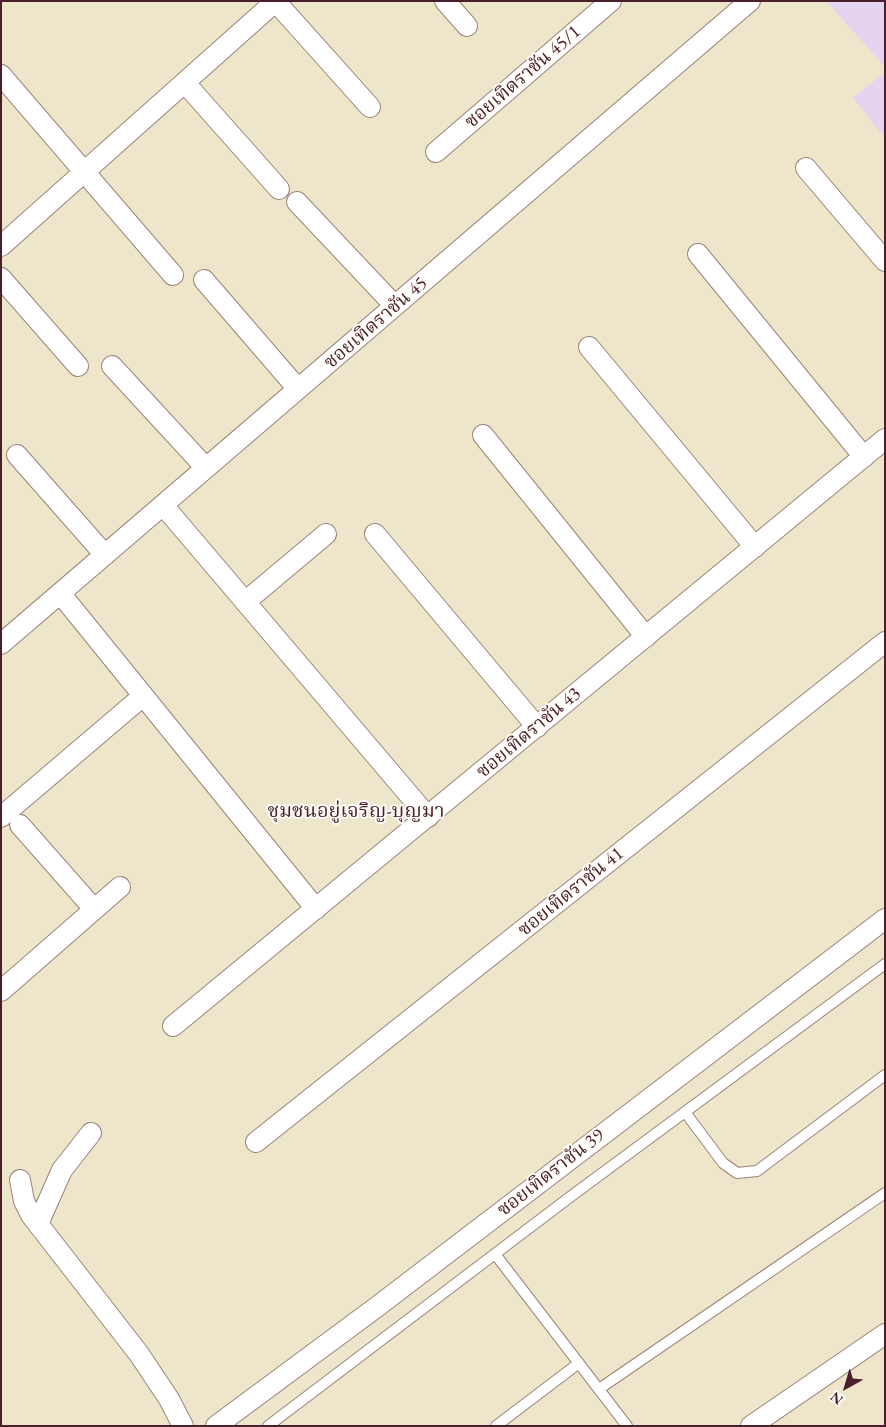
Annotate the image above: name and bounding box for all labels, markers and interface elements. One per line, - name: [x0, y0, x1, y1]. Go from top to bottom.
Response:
- street label: ซอยเทิดราชัน 45/1: [460, 20, 586, 134]
- street label: ซอยเทิดราชัน 45: [320, 272, 432, 374]
- street label: ซอยเทิดราชัน 43: [472, 683, 586, 783]
- district label: ชุมชนอยู่เจริญ-บุญมา: [267, 800, 445, 824]
- street label: ซอยเทิดราชัน 41: [514, 842, 628, 942]
- street label: ซอยเทิดราชัน 39: [493, 1124, 609, 1222]
- north arrow: [821, 1362, 871, 1412]
- text: N: [827, 1388, 847, 1409]

